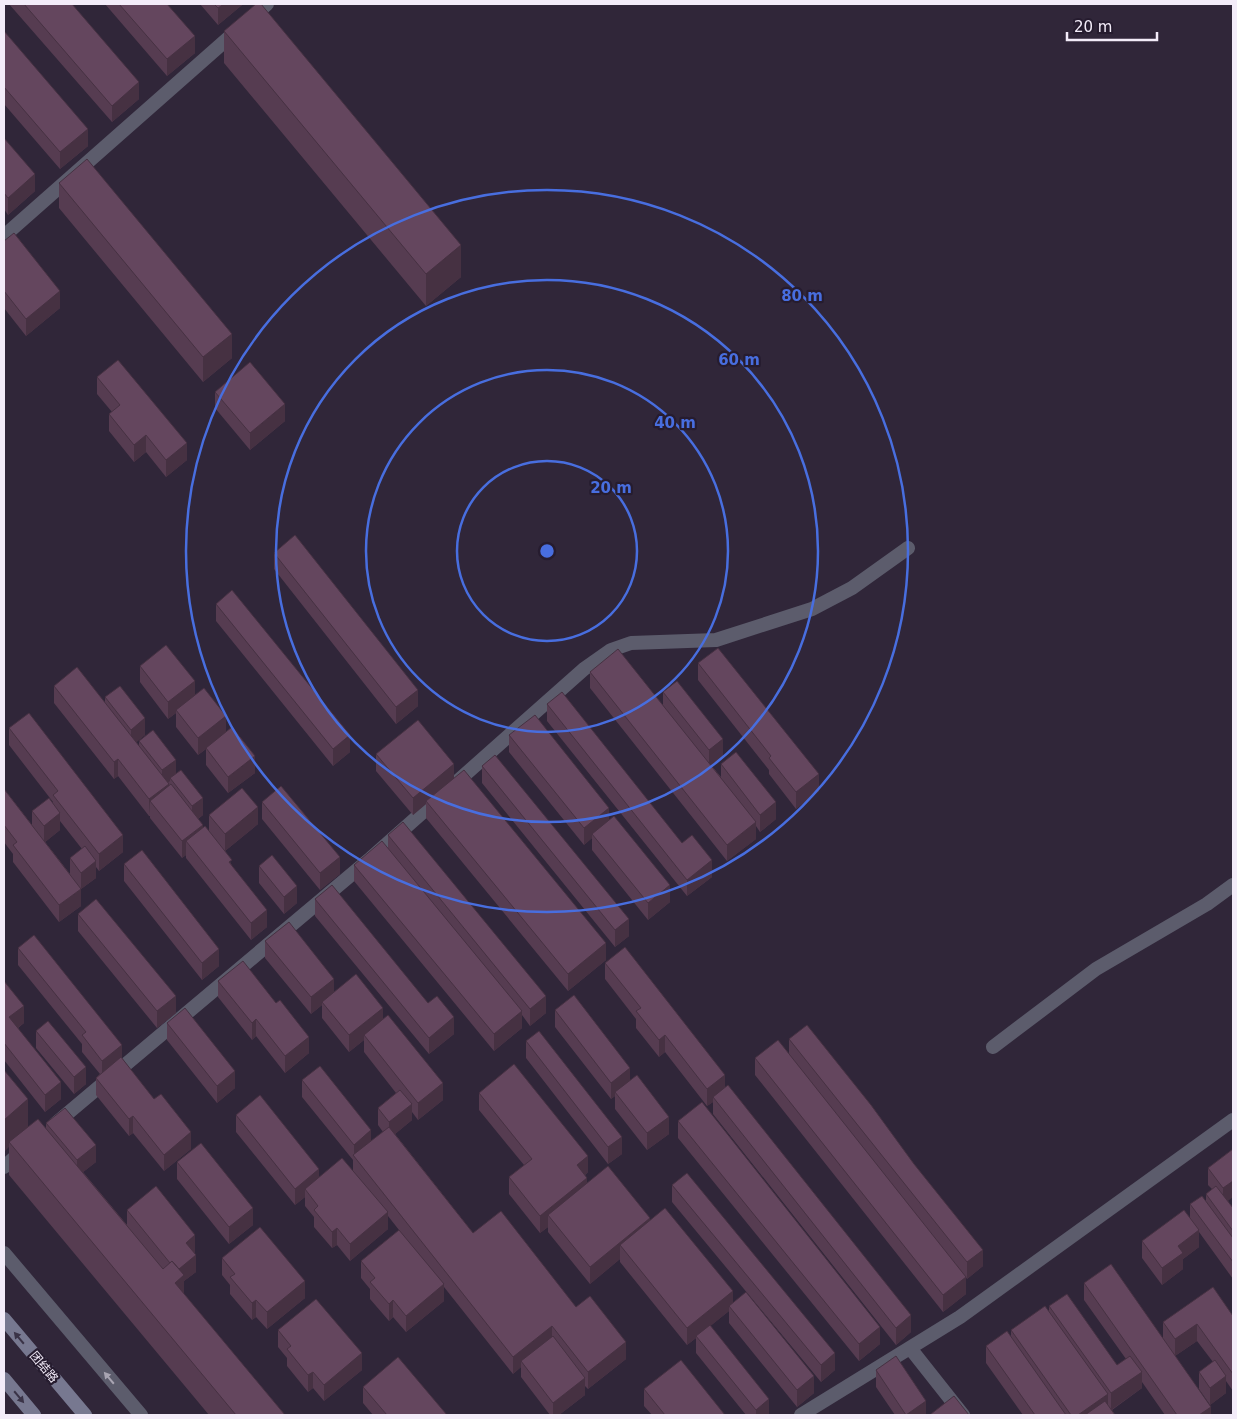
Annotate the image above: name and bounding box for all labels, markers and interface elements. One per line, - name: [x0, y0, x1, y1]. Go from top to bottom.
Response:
- scale bar: [1067, 10, 1157, 42]
- text: 20 m: [1074, 18, 1112, 36]
- text: 80 m: [781, 287, 823, 305]
- text: 60 m: [718, 351, 760, 369]
- text: 40 m: [654, 414, 696, 432]
- text: 20 m: [590, 479, 632, 497]
- centre of rings: [538, 542, 556, 560]
- one-way arrow: [14, 1332, 25, 1345]
- street label: 团结路: [27, 1349, 61, 1385]
- one-way arrow: [104, 1372, 115, 1385]
- one-way arrow: [13, 1391, 24, 1403]

